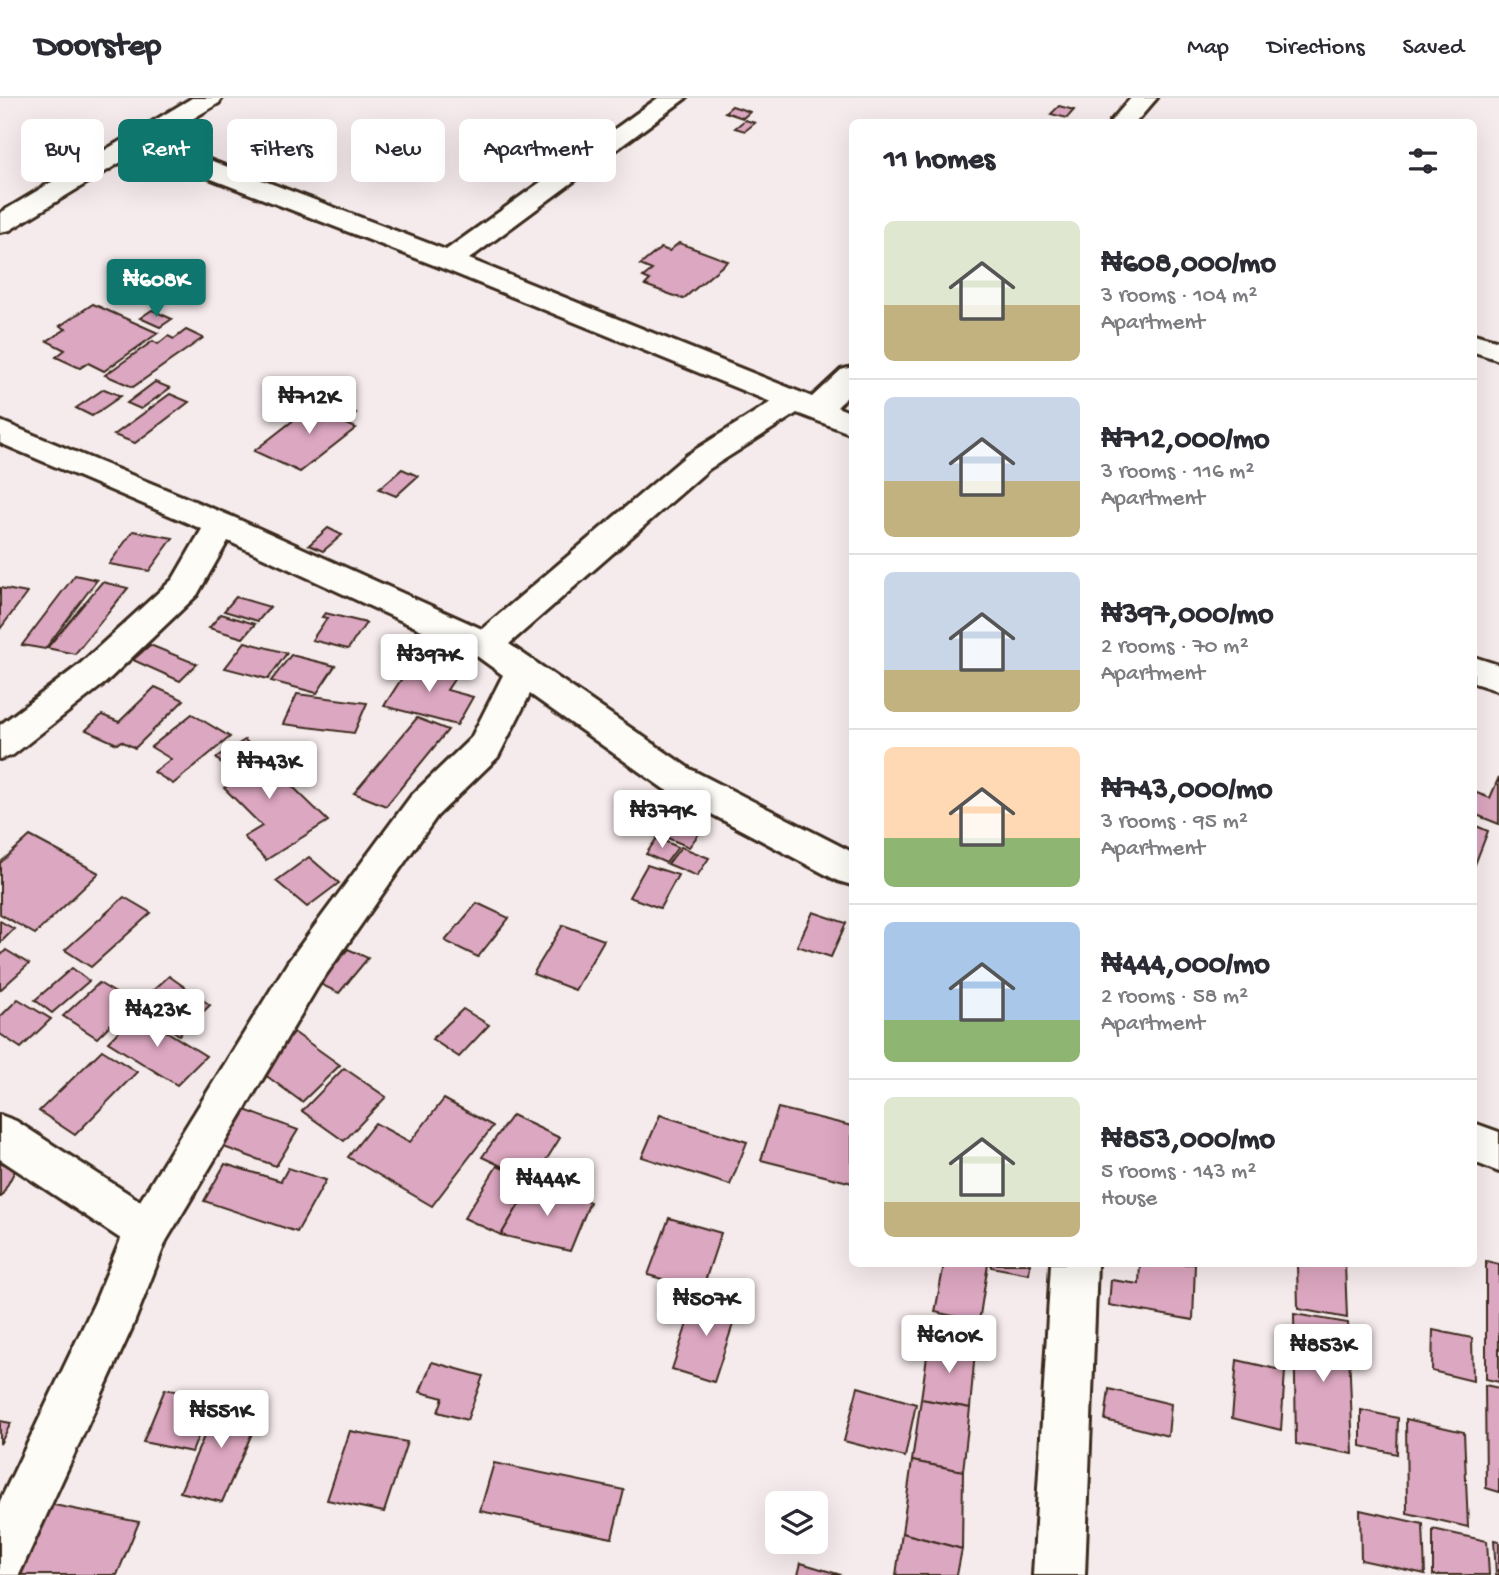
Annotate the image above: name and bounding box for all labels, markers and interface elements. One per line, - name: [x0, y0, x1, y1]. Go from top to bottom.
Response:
- text: Doorstep: [35, 29, 161, 67]
- text: Map: [1187, 34, 1229, 63]
- text: Directions: [1267, 34, 1365, 63]
- text: Saved: [1403, 34, 1464, 63]
- chip: Buy: [21, 119, 104, 182]
- chip: Rent: [118, 119, 213, 182]
- chip: Filters: [227, 119, 337, 182]
- chip: New: [351, 119, 445, 182]
- chip: Apartment: [459, 119, 616, 182]
- icon: filters: [1404, 142, 1442, 180]
- text: 11 homes: [884, 144, 995, 179]
- text: ₦608,000/mo: [1101, 248, 1276, 283]
- icon: home: [940, 249, 1024, 333]
- pin: ₦608K: [107, 260, 205, 319]
- text: ₦608K: [123, 268, 189, 295]
- text: 3 rooms · 104 m²: [1101, 283, 1257, 310]
- text: Apartment: [1101, 310, 1205, 337]
- pin: ₦712K: [260, 376, 358, 436]
- text: ₦712K: [278, 385, 340, 412]
- text: ₦712,000/mo: [1101, 424, 1270, 459]
- icon: home: [940, 425, 1024, 509]
- text: 3 rooms · 116 m²: [1101, 459, 1254, 486]
- text: Apartment: [1101, 486, 1205, 513]
- text: ₦397,000/mo: [1101, 599, 1273, 634]
- icon: home: [940, 600, 1024, 684]
- pin: ₦397K: [380, 634, 478, 694]
- text: 2 rooms · 70 m²: [1101, 634, 1249, 661]
- text: ₦397K: [397, 643, 461, 670]
- text: Apartment: [1101, 661, 1205, 688]
- pin: ₦743K: [220, 742, 318, 801]
- text: ₦743K: [237, 750, 301, 777]
- text: ₦743,000/mo: [1101, 774, 1273, 809]
- icon: home: [940, 775, 1024, 859]
- pin: ₦379K: [613, 790, 711, 850]
- text: ₦379K: [630, 799, 694, 826]
- text: 3 rooms · 95 m²: [1101, 809, 1248, 836]
- text: Apartment: [1101, 836, 1205, 863]
- text: ₦444,000/mo: [1101, 949, 1270, 984]
- icon: home: [940, 950, 1024, 1034]
- text: 2 rooms · 58 m²: [1101, 984, 1248, 1011]
- pin: ₦423K: [108, 990, 206, 1049]
- text: ₦423K: [125, 998, 189, 1025]
- text: Apartment: [1101, 1011, 1205, 1038]
- text: ₦853,000/mo: [1101, 1124, 1275, 1159]
- icon: home: [940, 1125, 1024, 1209]
- pin: ₦444K: [498, 1158, 596, 1218]
- text: 5 rooms · 143 m²: [1101, 1159, 1256, 1186]
- text: ₦444K: [516, 1167, 578, 1194]
- text: House: [1101, 1186, 1157, 1213]
- pin: ₦507K: [657, 1278, 755, 1338]
- text: ₦507K: [673, 1287, 739, 1314]
- pin: ₦610K: [900, 1316, 998, 1375]
- text: ₦610K: [917, 1324, 981, 1351]
- pin: ₦853K: [1274, 1324, 1372, 1384]
- text: ₦853K: [1290, 1333, 1356, 1360]
- pin: ₦551K: [172, 1390, 270, 1450]
- text: ₦551K: [190, 1399, 252, 1426]
- map controls: [765, 1491, 828, 1554]
- button: layers: [765, 1491, 828, 1554]

